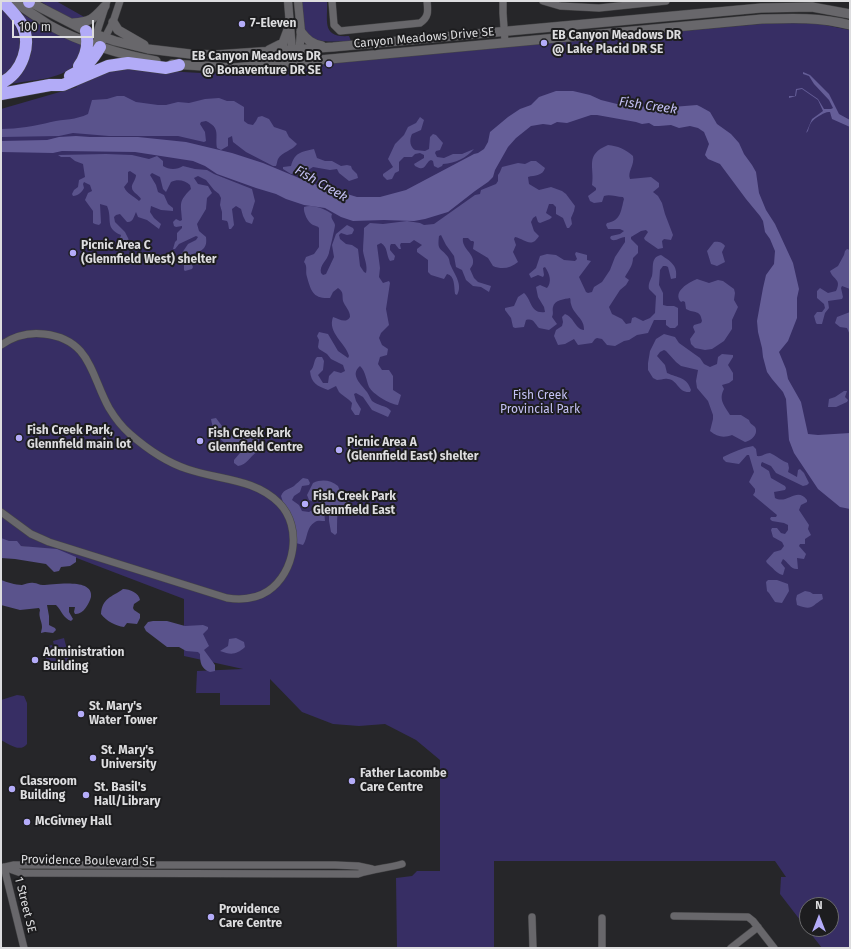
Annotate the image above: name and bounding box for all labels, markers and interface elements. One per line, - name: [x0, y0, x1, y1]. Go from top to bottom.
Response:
- scale bar: [14, 12, 96, 38]
- place label: 7-Eleven: [250, 17, 296, 31]
- marker: 7-Eleven: [237, 19, 247, 29]
- text: 100 m: [19, 20, 51, 34]
- street label: Canyon Meadows Drive SE: [353, 25, 495, 51]
- place label: EB Canyon Meadows DR @ Lake Placid DR SE: [552, 29, 681, 57]
- marker: EB Canyon Meadows DR @ Lake Placid DR SE: [539, 38, 549, 48]
- place label: EB Canyon Meadows DR @ Bonaventure DR SE: [192, 50, 321, 78]
- marker: EB Canyon Meadows DR @ Bonaventure DR SE: [324, 59, 334, 69]
- water label: Fish Creek: [618, 94, 678, 118]
- water label: Fish Creek: [292, 163, 350, 205]
- place label: Picnic Area C (Glennfield West) shelter: [81, 239, 217, 267]
- marker: Picnic Area C (Glennfield West) shelter: [68, 248, 78, 258]
- park label: Fish Creek Provincial Park: [500, 389, 580, 417]
- place label: Fish Creek Park, Glennfield main lot: [27, 424, 131, 452]
- place label: Fish Creek Park Glennfield Centre: [208, 427, 303, 455]
- marker: Fish Creek Park, Glennfield main lot: [14, 433, 24, 443]
- marker: Fish Creek Park Glennfield Centre: [195, 436, 205, 446]
- place label: Picnic Area A (Glennfield East) shelter: [347, 436, 479, 464]
- marker: Picnic Area A (Glennfield East) shelter: [334, 445, 344, 455]
- place label: Fish Creek Park Glennfield East: [313, 490, 396, 518]
- marker: Fish Creek Park Glennfield East: [300, 499, 310, 509]
- place label: Administration Building: [43, 646, 124, 674]
- marker: Administration Building: [30, 655, 40, 665]
- place label: St. Mary's Water Tower: [89, 700, 157, 728]
- marker: St. Mary's Water Tower: [76, 709, 86, 719]
- place label: St. Mary's University: [101, 744, 156, 772]
- marker: St. Mary's University: [88, 753, 98, 763]
- place label: Father Lacombe Care Centre: [360, 767, 447, 795]
- place label: Classroom Building: [20, 775, 77, 803]
- marker: Father Lacombe Care Centre: [347, 776, 357, 786]
- place label: St. Basil's Hall/Library: [94, 781, 161, 809]
- marker: Classroom Building: [7, 784, 17, 794]
- marker: St. Basil's Hall/Library: [81, 790, 91, 800]
- place label: McGivney Hall: [35, 815, 112, 829]
- marker: McGivney Hall: [22, 817, 32, 827]
- street label: Providence Boulevard SE: [21, 853, 155, 869]
- street label: 1 Street SE: [11, 876, 39, 934]
- north arrow: [799, 897, 839, 937]
- text: N: [815, 899, 823, 912]
- place label: Providence Care Centre: [219, 903, 282, 931]
- marker: Providence Care Centre: [206, 912, 216, 922]

